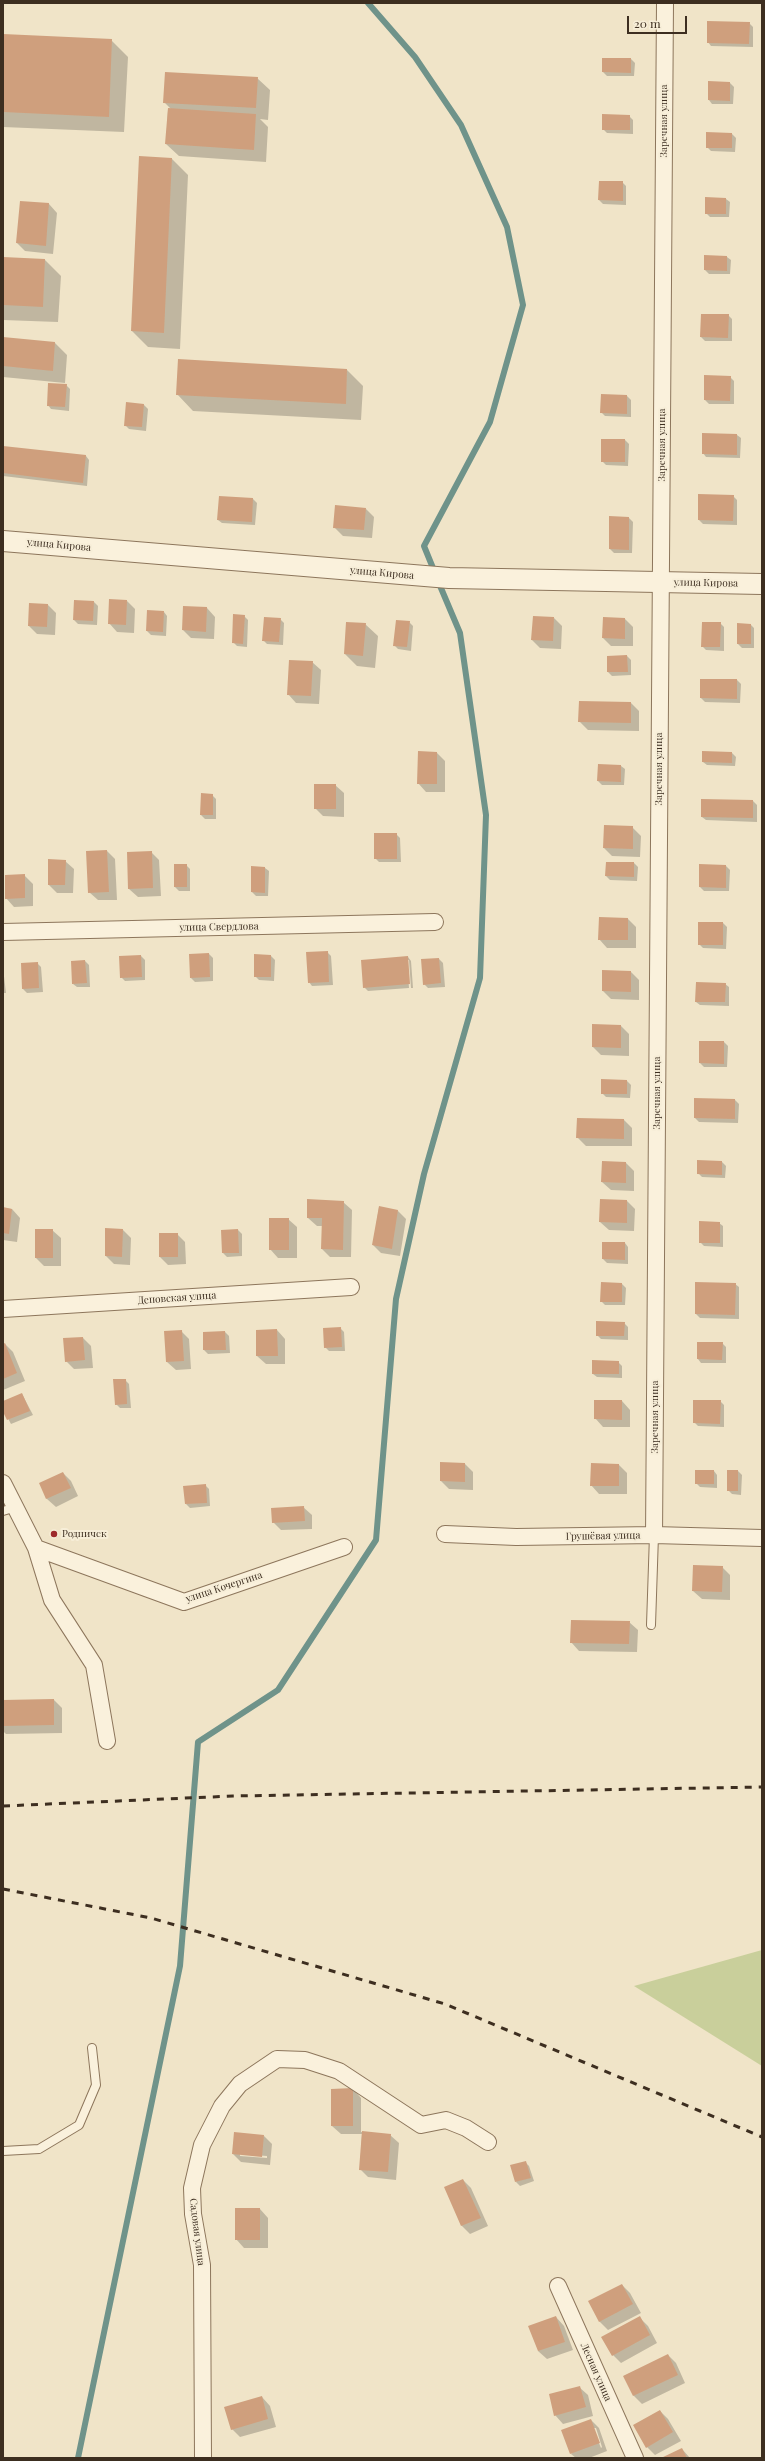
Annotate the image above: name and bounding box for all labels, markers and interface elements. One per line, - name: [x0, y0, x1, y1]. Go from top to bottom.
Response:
- scale bar: [629, 8, 689, 34]
- text: 20 m: [634, 15, 661, 31]
- street label: Заречная улица: [658, 85, 670, 157]
- street label: Заречная улица: [656, 409, 668, 481]
- street label: улица Кирова: [26, 536, 92, 554]
- street label: улица Кирова: [349, 564, 415, 582]
- street label: улица Кирова: [674, 576, 738, 590]
- street label: Заречная улица: [653, 733, 665, 805]
- street label: улица Свердлова: [179, 920, 259, 934]
- street label: Заречная улица: [651, 1057, 663, 1129]
- street label: Деповская улица: [137, 1289, 217, 1307]
- street label: Заречная улица: [649, 1381, 661, 1453]
- place label: Родничек: [62, 1528, 107, 1540]
- marker: Родничек: [49, 1529, 59, 1539]
- street label: Грушёвая улица: [565, 1529, 641, 1543]
- street label: улица Кочергина: [184, 1569, 264, 1605]
- street label: Садовая улица: [187, 2198, 207, 2266]
- street label: Лесная улица: [578, 2341, 614, 2403]

